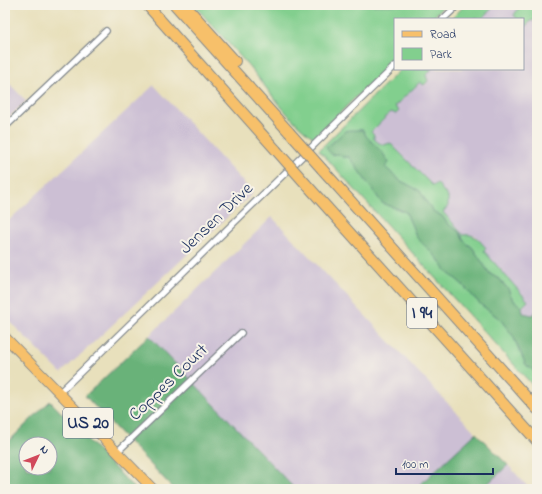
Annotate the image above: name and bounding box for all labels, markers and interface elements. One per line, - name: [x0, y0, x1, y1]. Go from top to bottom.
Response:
- legend: [394, 18, 524, 70]
- text: Road: [430, 26, 456, 44]
- text: Park: [430, 46, 452, 64]
- street label: Jensen Drive: [174, 176, 260, 261]
- road number: I 94: [407, 298, 437, 328]
- street label: Coppes Court: [123, 338, 215, 428]
- road number: US 20: [63, 408, 113, 438]
- north arrow: [18, 436, 58, 476]
- text: N: [36, 442, 53, 458]
- scale bar: [396, 450, 493, 476]
- text: 100 m: [402, 456, 429, 474]

